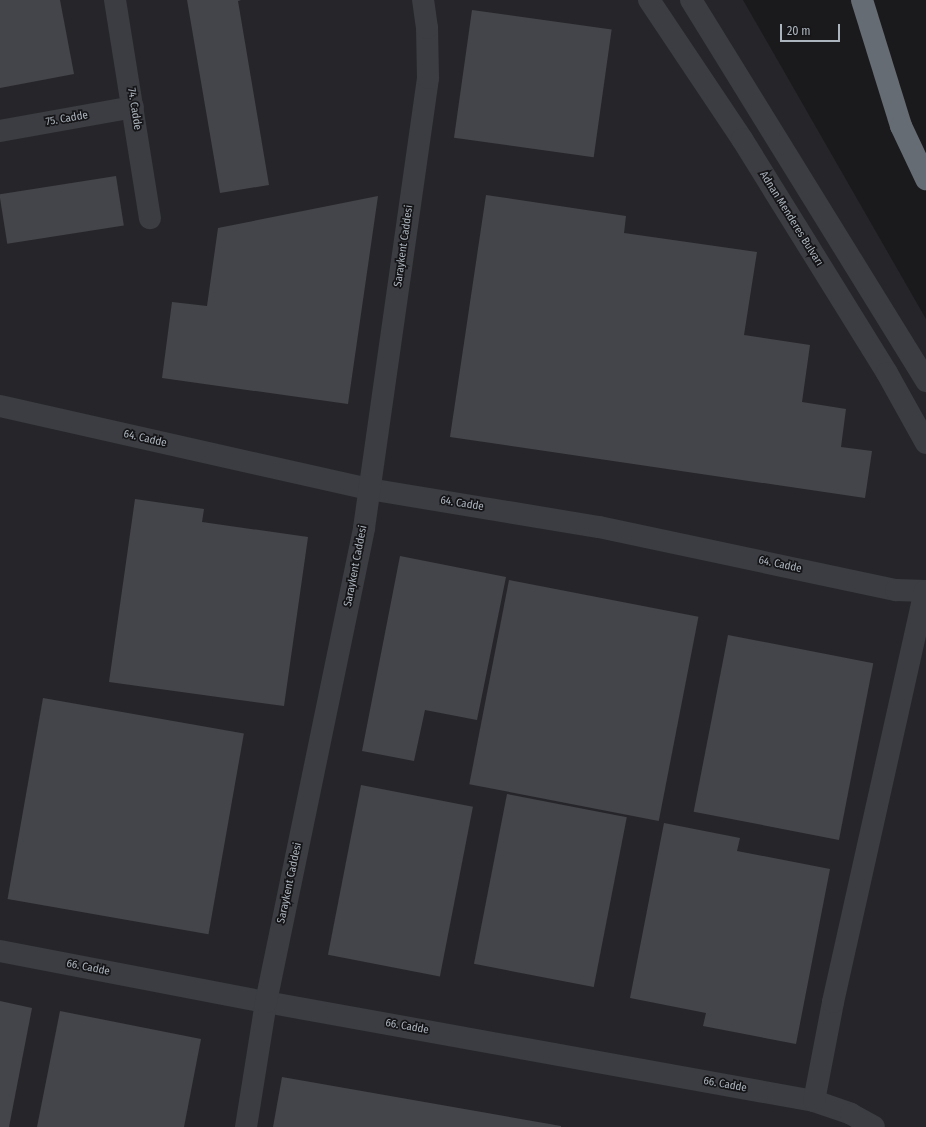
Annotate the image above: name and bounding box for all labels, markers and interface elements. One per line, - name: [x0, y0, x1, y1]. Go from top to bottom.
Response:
- scale bar: [782, 16, 842, 42]
- text: 20 m: [787, 24, 811, 38]
- street label: 74. Cadde: [124, 87, 144, 131]
- street label: 75. Cadde: [45, 109, 89, 129]
- street label: Adnan Menderes Bulvarı: [756, 169, 826, 269]
- street label: Saraykent Caddesi: [392, 204, 416, 288]
- street label: 64. Cadde: [122, 428, 168, 450]
- street label: 64. Cadde: [439, 494, 485, 514]
- street label: Saraykent Caddesi: [342, 524, 370, 608]
- street label: 64. Cadde: [757, 554, 803, 576]
- street label: Saraykent Caddesi: [275, 841, 305, 925]
- street label: 66. Cadde: [65, 957, 111, 979]
- street label: 66. Cadde: [384, 1017, 430, 1037]
- street label: 66. Cadde: [702, 1075, 748, 1095]

